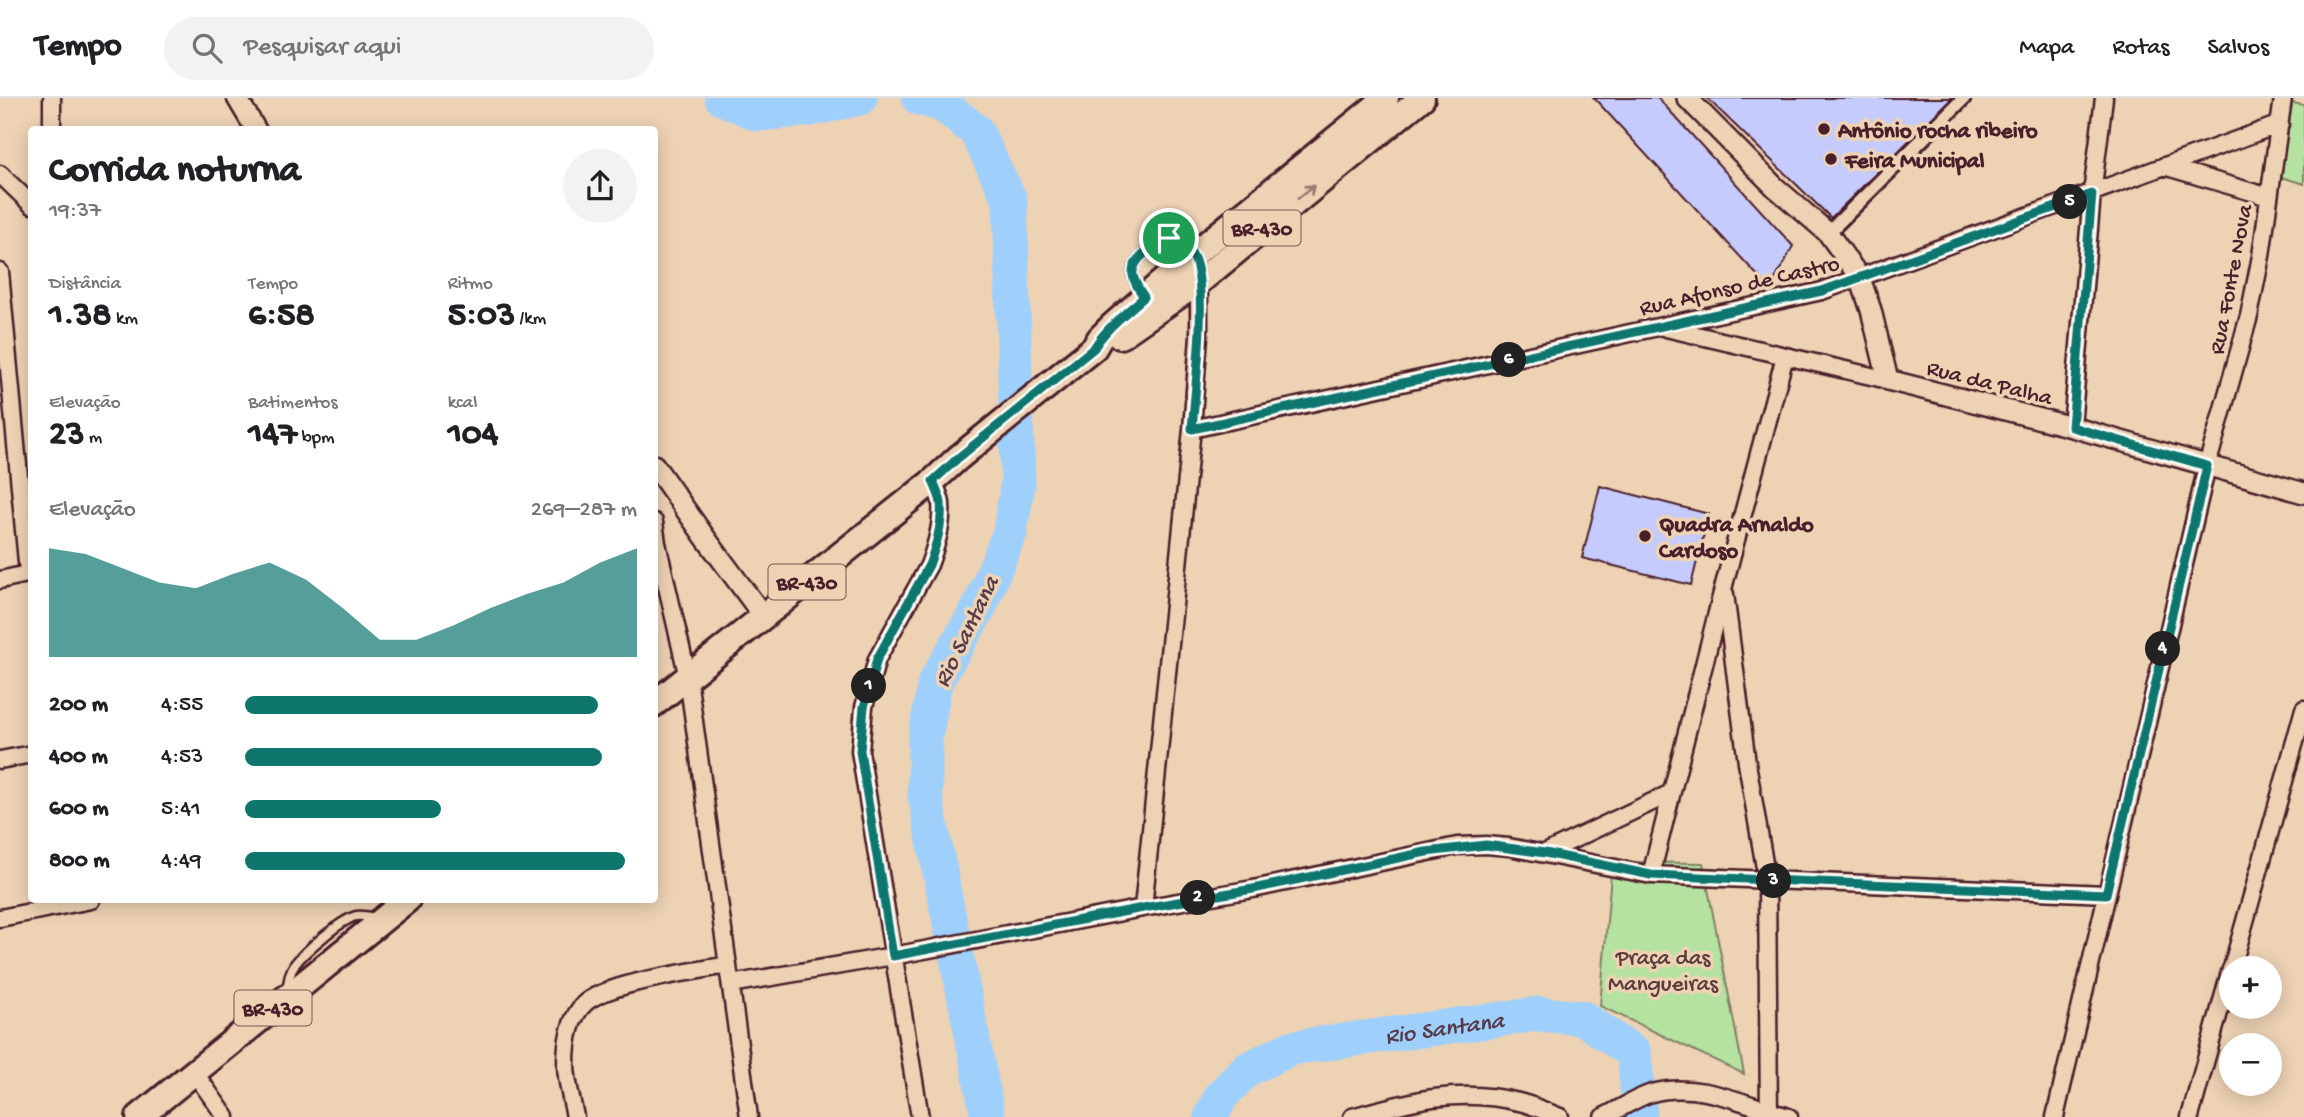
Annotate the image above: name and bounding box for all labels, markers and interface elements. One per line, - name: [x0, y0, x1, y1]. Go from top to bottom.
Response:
- search box: [164, 17, 654, 80]
- text: Tempo: [35, 29, 122, 67]
- icon: search: [188, 29, 226, 67]
- text: Pesquisar aqui: [244, 33, 401, 64]
- text: Mapa: [2019, 34, 2074, 63]
- text: Rotas: [2112, 34, 2169, 63]
- text: Salvos: [2207, 34, 2269, 63]
- place label: Antônio rocha ribeiro: [1837, 119, 2038, 146]
- marker: Antônio rocha ribeiro: [1816, 121, 1832, 137]
- button: share: [563, 149, 637, 223]
- place label: Feira Municipal: [1844, 149, 1985, 176]
- text: Corrida noturna: [49, 150, 301, 194]
- marker: Feira Municipal: [1823, 151, 1839, 167]
- one-way arrow: [1297, 184, 1315, 200]
- pin: 5: [2052, 184, 2088, 220]
- text: 5: [2065, 190, 2075, 213]
- text: 19:37: [49, 198, 101, 225]
- street label: Rua Fonte Nova: [2205, 201, 2260, 357]
- pin: [1139, 208, 1199, 268]
- road number: BR-430: [1224, 211, 1300, 246]
- icon: arrive: [1150, 219, 1188, 257]
- street label: Rua Afonso de Castro: [1637, 251, 1842, 324]
- text: Distância: [49, 273, 121, 296]
- text: Tempo: [248, 273, 298, 296]
- text: Ritmo: [448, 273, 493, 296]
- text: 1.38: [49, 296, 111, 337]
- text: 6:58: [248, 296, 315, 337]
- text: 5:03: [448, 296, 515, 337]
- text: km: [111, 308, 138, 331]
- text: /km: [515, 308, 546, 331]
- pin: 6: [1492, 342, 1526, 378]
- text: 6: [1504, 348, 1513, 371]
- street label: Rua da Palha: [1924, 356, 2056, 413]
- text: Elevação: [49, 392, 121, 415]
- text: Batimentos: [248, 392, 337, 415]
- text: kcal: [448, 392, 477, 415]
- text: 23: [49, 415, 84, 456]
- text: 147: [248, 415, 297, 456]
- text: 104: [448, 415, 498, 456]
- text: m: [84, 427, 102, 450]
- text: bpm: [297, 427, 335, 450]
- text: Elevação: [49, 497, 136, 524]
- text: 269–287 m: [531, 497, 637, 524]
- place label: Quadra Arnaldo Cardoso: [1659, 513, 1814, 566]
- marker: Quadra Arnaldo Cardoso: [1637, 528, 1653, 544]
- road number: BR-430: [768, 564, 846, 600]
- water label: Rio Santana: [929, 571, 1008, 693]
- pin: 4: [2146, 632, 2180, 666]
- text: 4: [2158, 637, 2167, 660]
- pin: 1: [852, 668, 886, 704]
- text: 1: [865, 674, 872, 697]
- text: 200 m: [49, 692, 108, 719]
- text: 4:55: [161, 692, 203, 719]
- text: 400 m: [49, 744, 108, 771]
- text: 4:53: [161, 744, 203, 771]
- text: 600 m: [49, 796, 109, 823]
- text: 5:41: [161, 796, 201, 823]
- text: 800 m: [49, 848, 110, 875]
- text: 4:49: [161, 848, 202, 875]
- pin: 3: [1756, 864, 1792, 898]
- text: 3: [1769, 869, 1778, 892]
- pin: 2: [1180, 880, 1216, 916]
- text: 2: [1193, 886, 1202, 909]
- park label: Praça das Mangueiras: [1608, 946, 1718, 999]
- map controls: [2219, 956, 2282, 1096]
- button: +: [2219, 956, 2282, 1019]
- road number: BR-430: [234, 990, 312, 1026]
- water label: Rio Santana: [1383, 1008, 1508, 1053]
- button: −: [2219, 1033, 2282, 1096]

